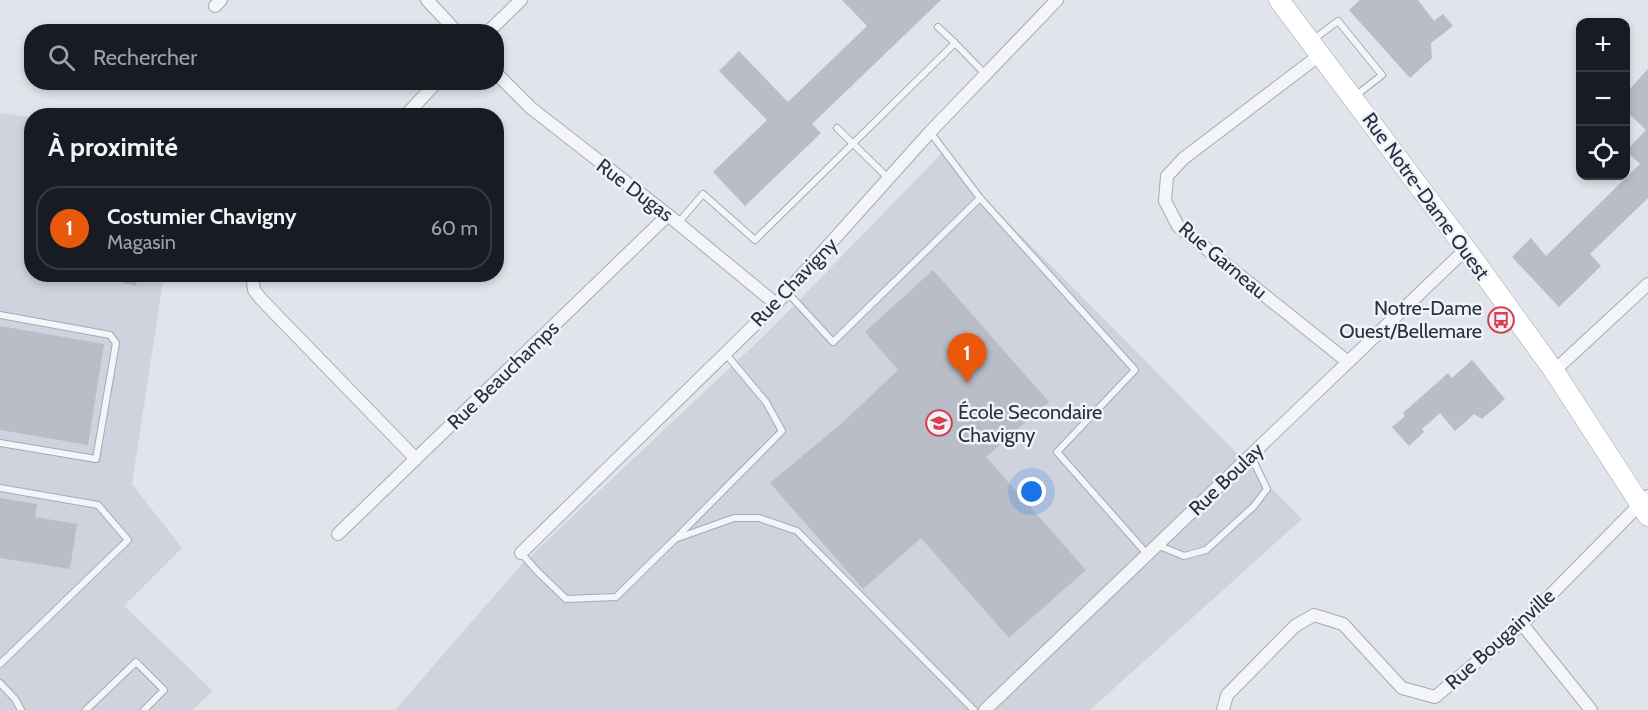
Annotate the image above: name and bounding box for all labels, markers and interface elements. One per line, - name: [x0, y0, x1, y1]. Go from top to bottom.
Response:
- map controls: [1576, 18, 1630, 180]
- button: +: [1576, 18, 1630, 72]
- search box: [24, 24, 504, 90]
- icon: search: [45, 41, 78, 74]
- text: Rechercher: [93, 44, 197, 71]
- button: −: [1576, 72, 1630, 126]
- street label: Rue Notre-Dame Ouest: [1357, 108, 1495, 284]
- button: locate: [1576, 126, 1630, 180]
- text: À proximité: [48, 131, 178, 163]
- street label: Rue Dugas: [592, 153, 678, 227]
- text: Costumier Chavigny: [107, 203, 297, 230]
- text: 1: [66, 216, 73, 240]
- text: 60 m: [431, 216, 478, 240]
- street label: Rue Garneau: [1174, 216, 1272, 304]
- text: Magasin: [107, 230, 176, 254]
- street label: Rue Chavigny: [746, 232, 842, 332]
- place label: Notre-Dame Ouest/Bellemare: [1339, 296, 1482, 343]
- bus stop icon: Notre-Dame Ouest/Bellemare: [1486, 305, 1516, 335]
- street label: Rue Beauchamps: [442, 316, 564, 434]
- pin: 1: [948, 334, 986, 383]
- place label: École Secondaire Chavigny: [958, 400, 1102, 447]
- school or university icon: École Secondaire Chavigny: [924, 408, 954, 438]
- street label: Rue Boulay: [1184, 438, 1268, 520]
- your location: [1017, 477, 1046, 506]
- street label: Rue Bougainville: [1440, 584, 1560, 694]

